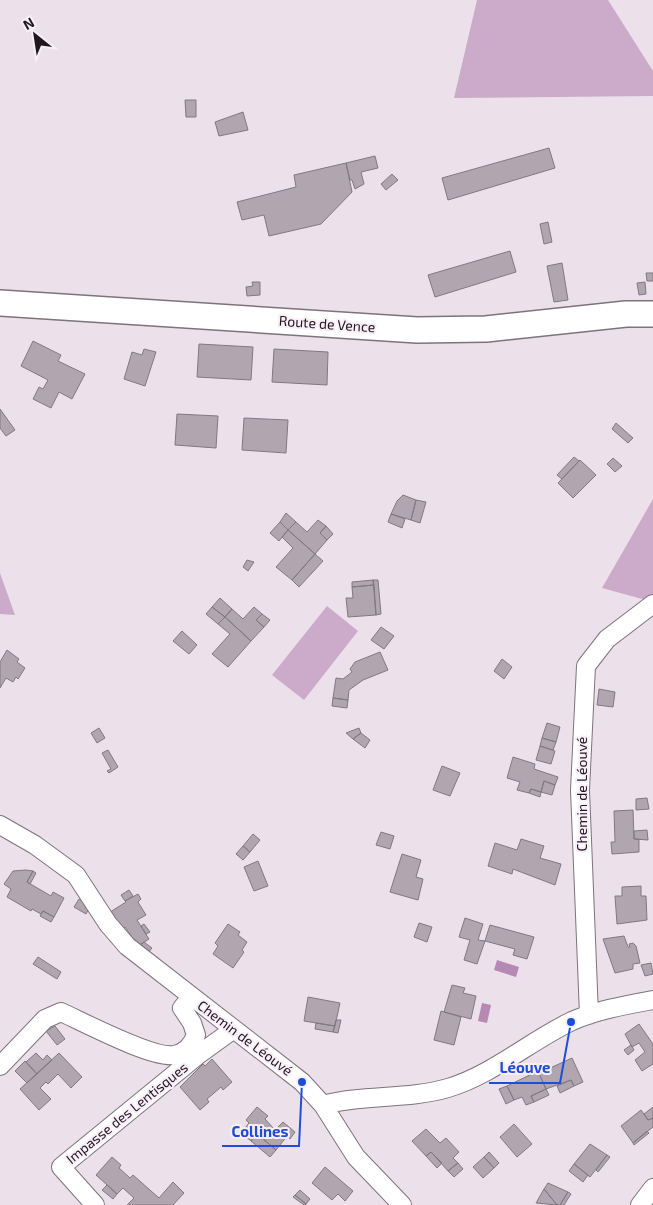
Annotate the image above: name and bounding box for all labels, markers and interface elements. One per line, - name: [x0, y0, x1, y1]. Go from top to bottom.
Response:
- north arrow: [10, 10, 60, 60]
- text: N: [20, 13, 37, 33]
- street label: Route de Vence: [278, 312, 376, 335]
- street label: Chemin de Léouvé: [573, 737, 590, 851]
- street label: Chemin de Léouvé: [194, 996, 296, 1079]
- callout: Léouve: [489, 1053, 560, 1083]
- street label: Impasse des Lentisques: [62, 1058, 191, 1167]
- text: Léouve: [499, 1058, 551, 1076]
- callout: Collines: [222, 1116, 299, 1146]
- text: Collines: [231, 1122, 289, 1140]

